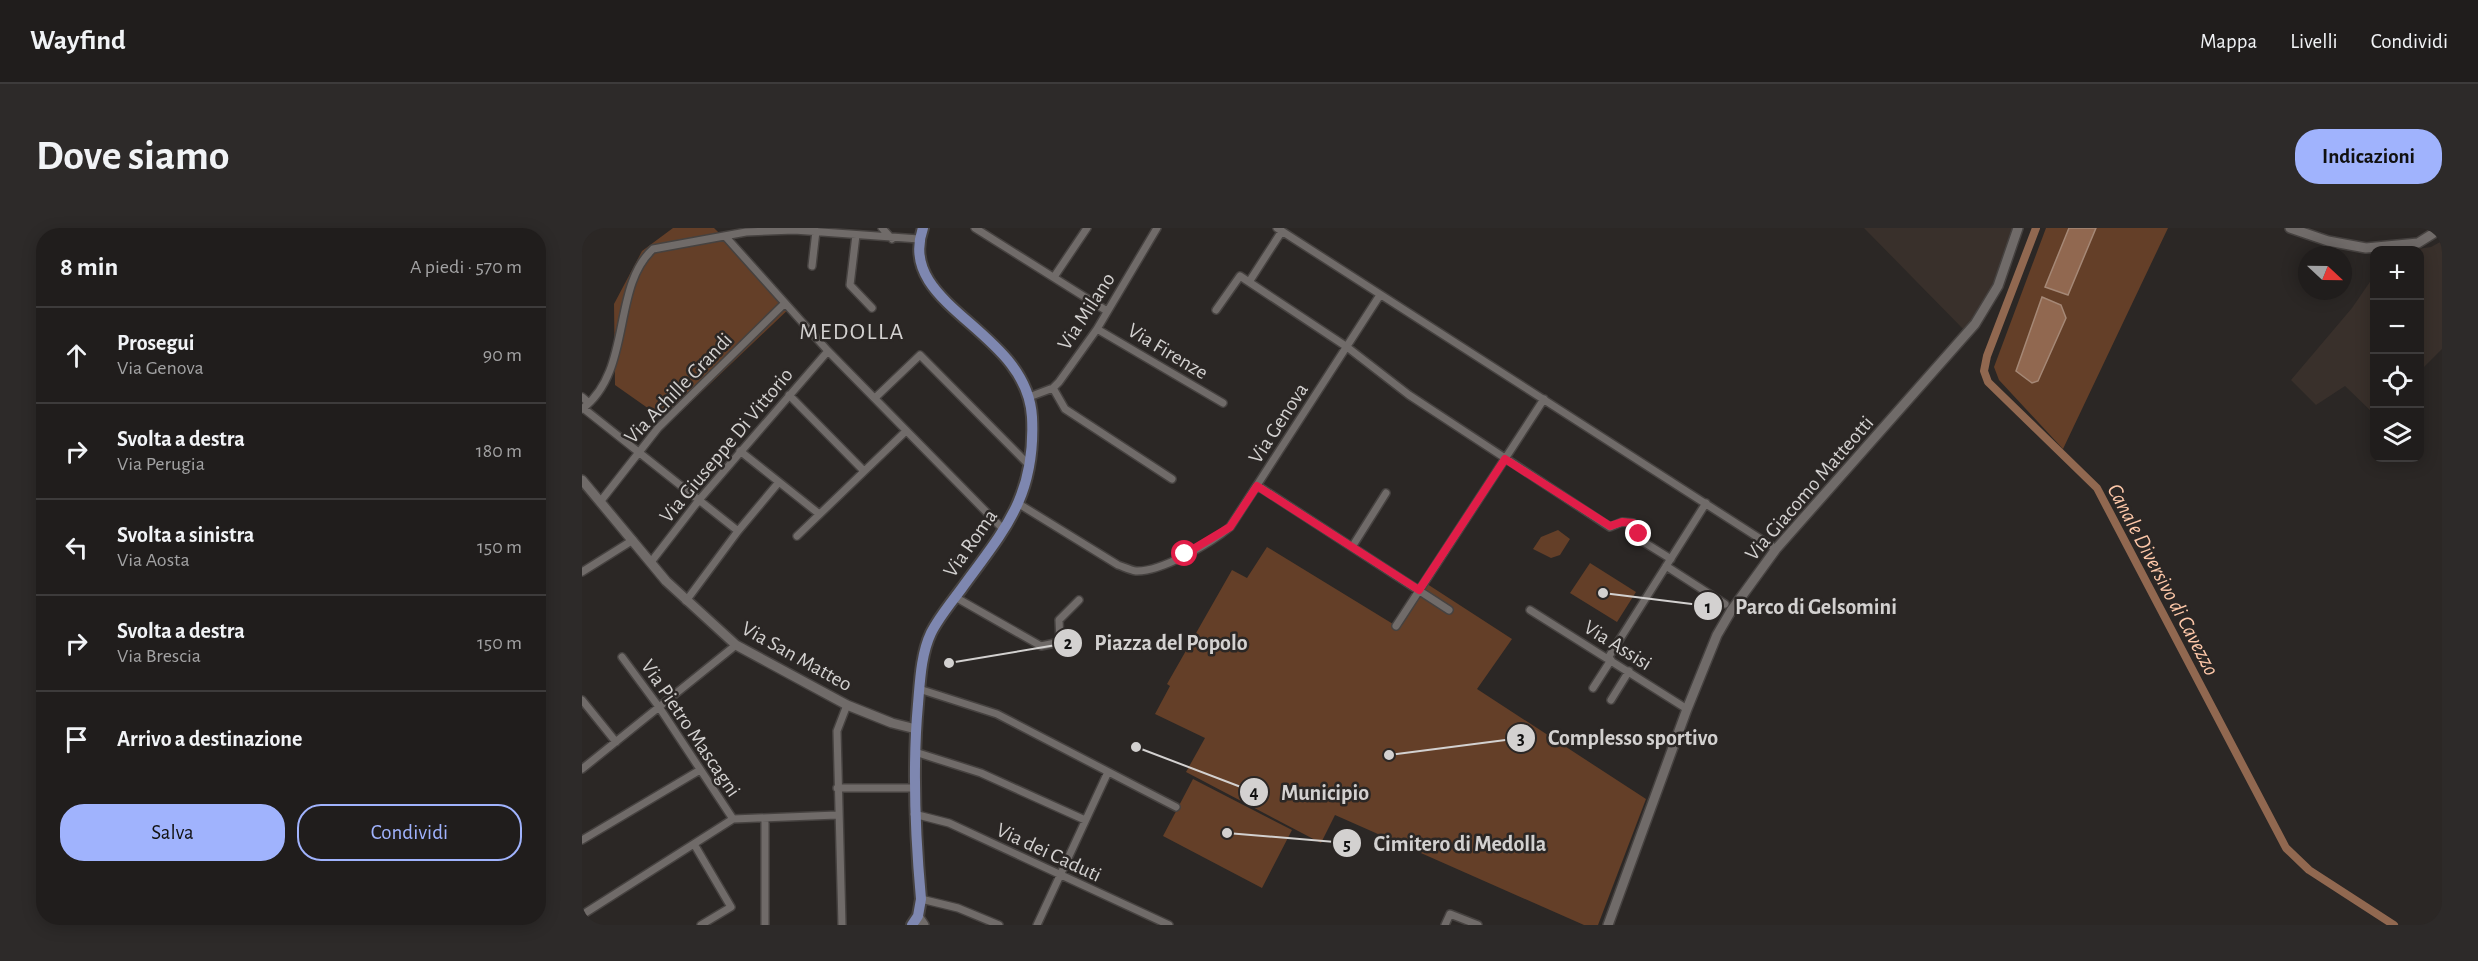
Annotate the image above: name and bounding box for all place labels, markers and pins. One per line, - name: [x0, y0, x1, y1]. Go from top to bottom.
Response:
- callout: Parco di Gelsomini: [1693, 586, 1909, 626]
- callout: Piazza del Popolo: [1053, 623, 1260, 663]
- callout: Complesso sportivo: [1506, 718, 1730, 758]
- callout: Municipio: [1239, 772, 1381, 812]
- callout: Cimitero di Medolla: [1332, 823, 1559, 863]

